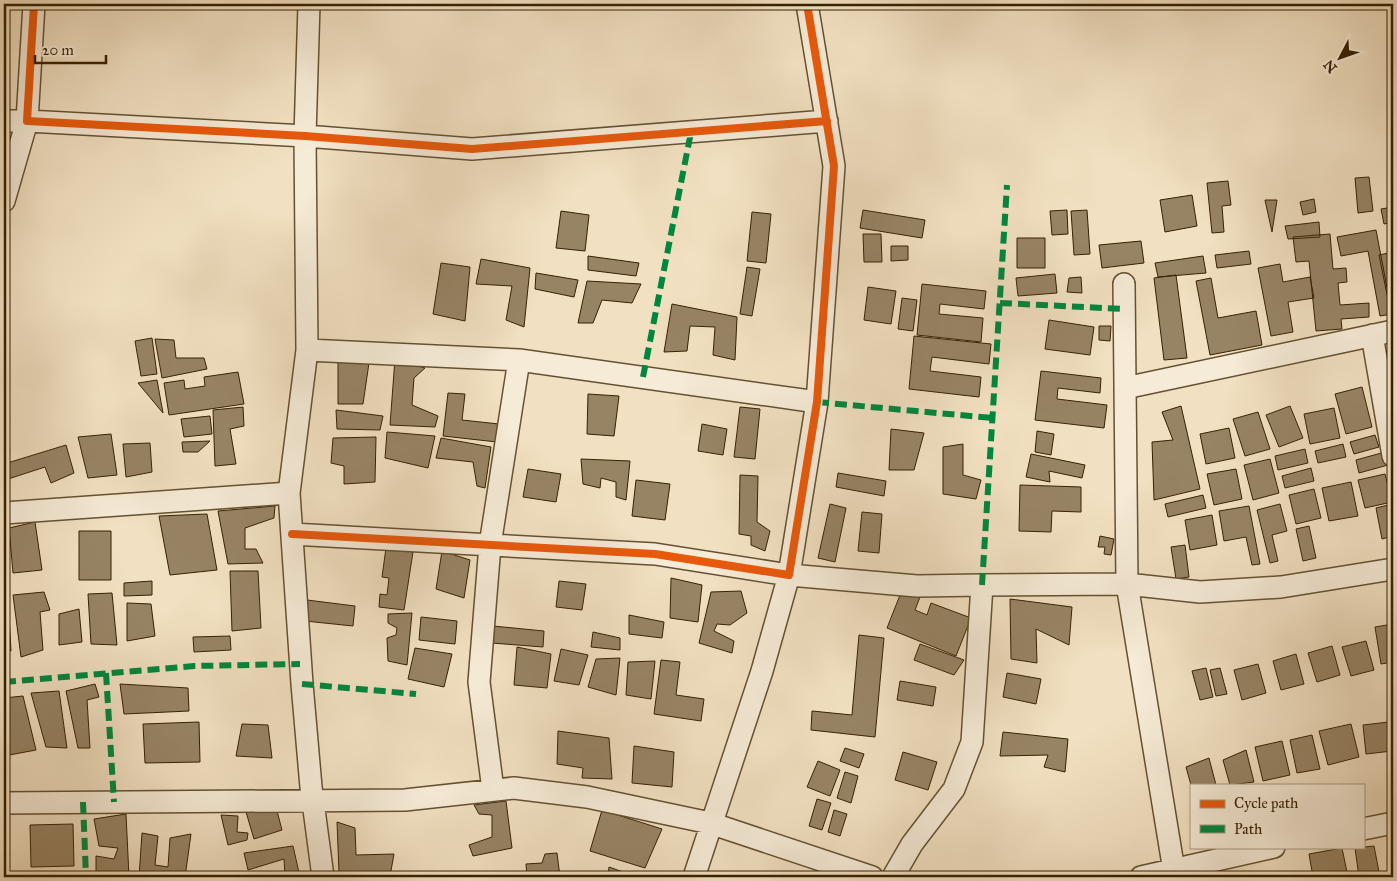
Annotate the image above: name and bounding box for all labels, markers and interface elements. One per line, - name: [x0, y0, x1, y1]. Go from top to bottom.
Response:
- scale bar: [35, 32, 106, 64]
- north arrow: [1314, 32, 1364, 82]
- text: 20 m: [42, 41, 74, 59]
- text: N: [1320, 56, 1341, 76]
- legend: [1190, 784, 1364, 848]
- text: Cycle path: [1234, 794, 1299, 812]
- text: Path: [1234, 820, 1263, 838]

